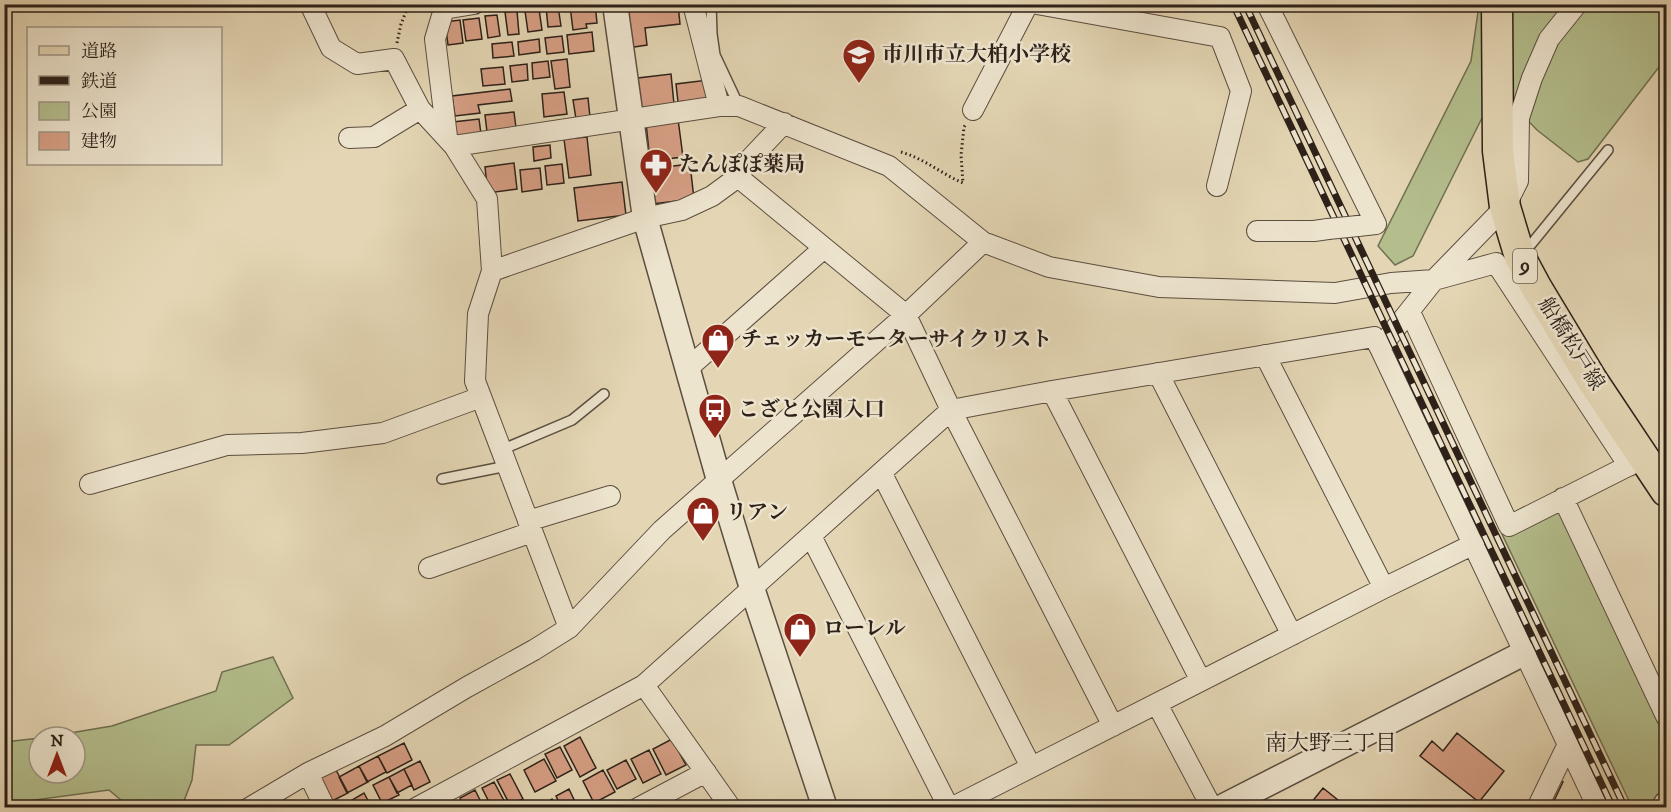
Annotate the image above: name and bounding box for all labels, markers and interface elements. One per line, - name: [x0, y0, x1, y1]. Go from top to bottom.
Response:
- legend: [27, 27, 222, 165]
- school or university icon: 市川市立大柏小学校: [841, 37, 877, 84]
- text: 道路: [81, 41, 117, 63]
- place label: 市川市立大柏小学校: [882, 42, 1071, 68]
- text: 鉄道: [81, 71, 117, 93]
- text: 公園: [81, 101, 117, 123]
- text: 建物: [81, 131, 117, 153]
- pharmacy icon: たんぽぽ薬局: [638, 147, 674, 194]
- place label: たんぽぽ薬局: [679, 152, 805, 178]
- road number: 9: [1513, 249, 1537, 283]
- street label: 船橋松戸線: [1532, 293, 1610, 395]
- shop icon: チェッカーモーターサイクリスト: [700, 322, 736, 369]
- place label: チェッカーモーターサイクリスト: [741, 327, 1052, 353]
- bus stop icon: こざと公園入口: [697, 392, 733, 439]
- place label: こざと公園入口: [738, 397, 885, 423]
- shop icon: リアン: [685, 495, 721, 542]
- place label: リアン: [726, 500, 788, 526]
- shop icon: ローレル: [782, 611, 818, 658]
- place label: ローレル: [823, 616, 906, 642]
- north arrow: [27, 725, 87, 785]
- district label: 南大野三丁目: [1265, 730, 1397, 757]
- text: N: [50, 731, 64, 751]

